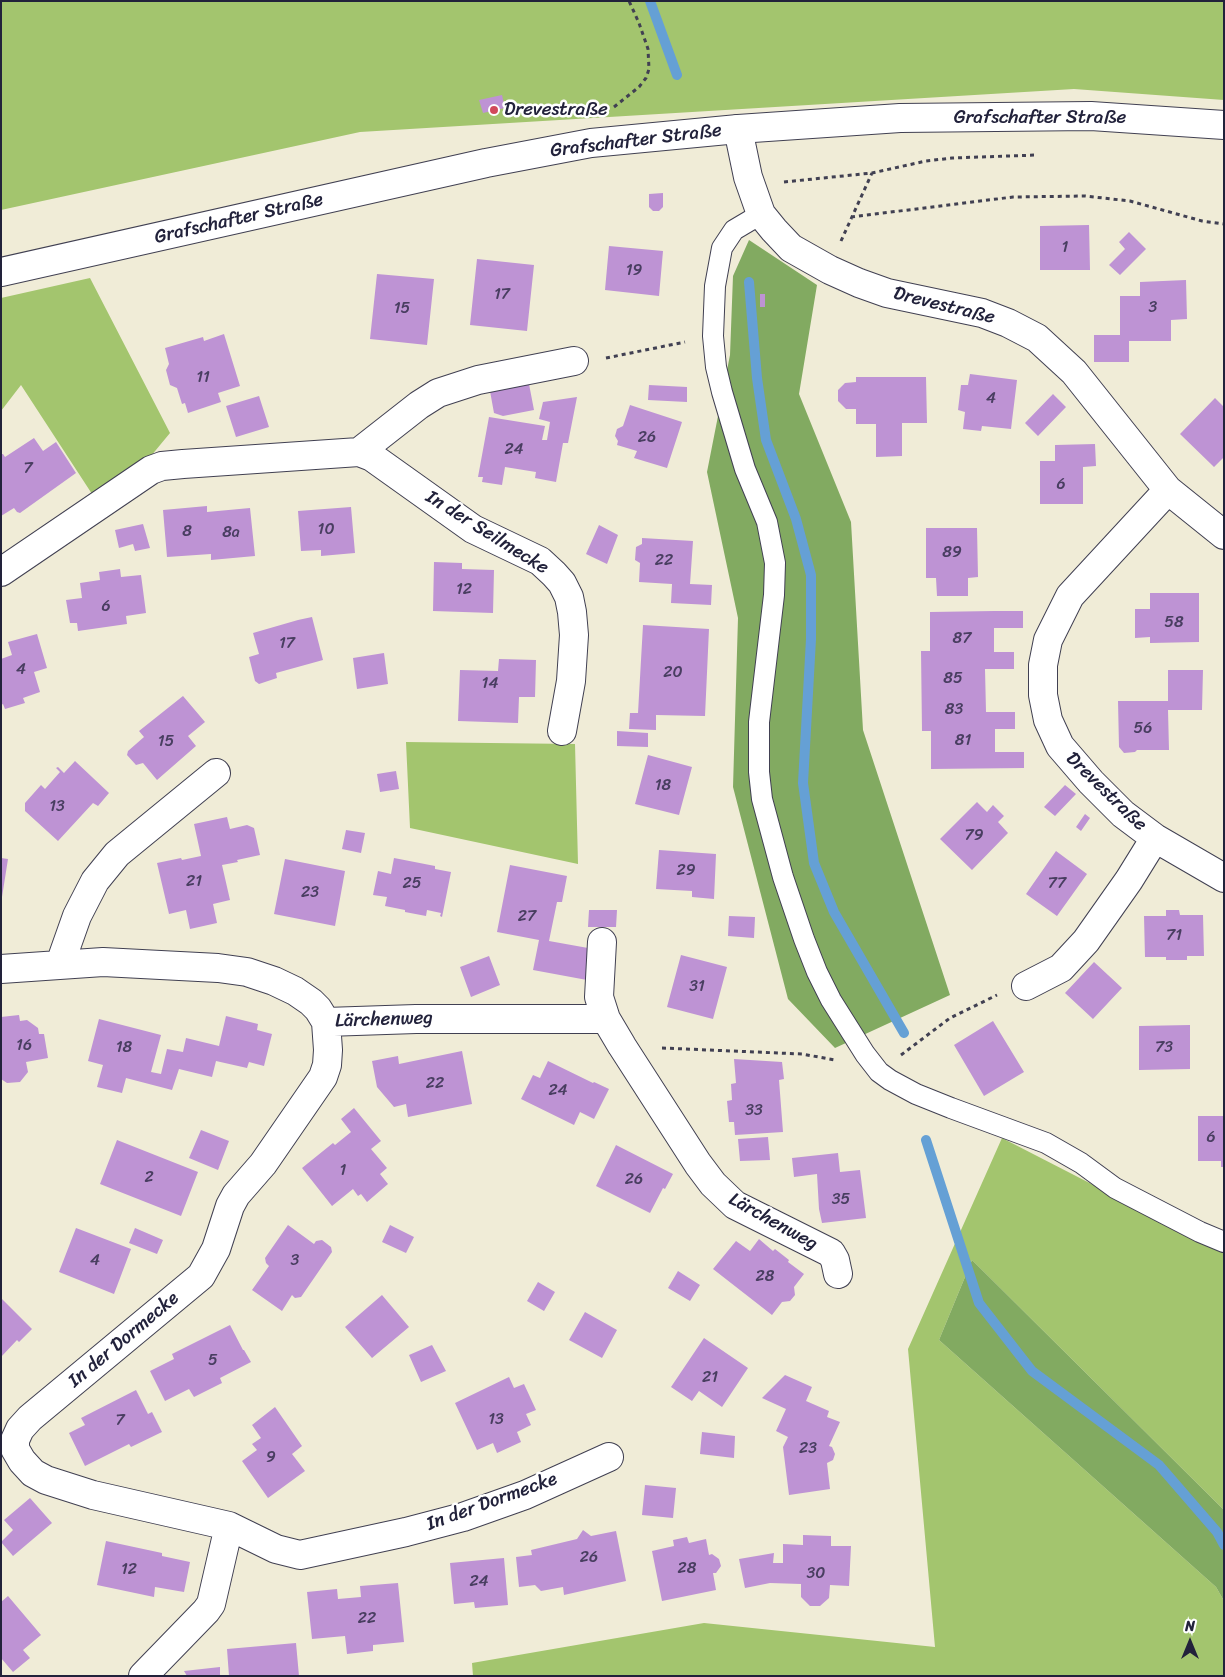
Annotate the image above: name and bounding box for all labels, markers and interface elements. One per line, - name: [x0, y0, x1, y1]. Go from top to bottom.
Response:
- place label: Drevestraße: [504, 99, 608, 121]
- marker: Drevestraße: [488, 104, 500, 116]
- street label: Grafschafter Straße: [954, 107, 1126, 129]
- street label: Grafschafter Straße: [549, 119, 723, 163]
- street label: Grafschafter Straße: [152, 188, 326, 250]
- house number: 1: [1062, 238, 1068, 258]
- house number: 19: [626, 261, 642, 281]
- street label: Drevestraße: [891, 282, 997, 330]
- house number: 17: [494, 285, 510, 305]
- house number: 3: [1149, 298, 1157, 318]
- house number: 15: [394, 299, 410, 319]
- house number: 11: [196, 368, 210, 388]
- house number: 4: [986, 389, 996, 409]
- house number: 26: [638, 428, 656, 448]
- house number: 24: [504, 440, 524, 460]
- house number: 7: [23, 459, 33, 479]
- house number: 6: [1056, 475, 1066, 495]
- street label: In der Seilmecke: [421, 486, 553, 580]
- house number: 10: [318, 520, 334, 540]
- house number: 8: [182, 522, 192, 542]
- house number: 8a: [222, 523, 240, 543]
- house number: 89: [942, 543, 962, 563]
- house number: 22: [655, 551, 673, 571]
- house number: 12: [456, 580, 472, 600]
- house number: 6: [101, 597, 111, 617]
- house number: 58: [1164, 613, 1184, 633]
- house number: 87: [953, 629, 971, 649]
- house number: 17: [279, 634, 295, 654]
- house number: 4: [16, 660, 26, 680]
- house number: 20: [663, 663, 683, 683]
- house number: 85: [943, 669, 963, 689]
- house number: 14: [482, 674, 498, 694]
- house number: 83: [945, 700, 963, 720]
- house number: 56: [1134, 719, 1152, 739]
- house number: 81: [955, 731, 971, 751]
- house number: 15: [158, 732, 174, 752]
- street label: Drevestraße: [1061, 748, 1151, 836]
- house number: 18: [655, 776, 671, 796]
- house number: 13: [49, 797, 65, 817]
- house number: 79: [965, 826, 983, 846]
- house number: 29: [676, 861, 696, 881]
- house number: 21: [186, 872, 202, 892]
- house number: 25: [402, 874, 422, 894]
- house number: 77: [1048, 874, 1066, 894]
- house number: 23: [301, 883, 319, 903]
- house number: 27: [518, 907, 536, 927]
- house number: 71: [1166, 926, 1182, 946]
- house number: 31: [689, 977, 705, 997]
- street label: Lärchenweg: [335, 1007, 433, 1033]
- house number: 16: [16, 1036, 32, 1056]
- house number: 18: [116, 1038, 132, 1058]
- house number: 73: [1155, 1038, 1173, 1058]
- house number: 22: [426, 1074, 444, 1094]
- house number: 24: [548, 1081, 568, 1101]
- house number: 33: [745, 1101, 763, 1121]
- house number: 6: [1206, 1128, 1216, 1148]
- house number: 1: [340, 1161, 346, 1181]
- house number: 2: [144, 1168, 154, 1188]
- house number: 26: [625, 1170, 643, 1190]
- street label: Lärchenweg: [725, 1188, 821, 1256]
- house number: 35: [832, 1190, 850, 1210]
- house number: 4: [90, 1251, 100, 1271]
- house number: 3: [291, 1251, 299, 1271]
- house number: 28: [756, 1267, 774, 1287]
- street label: In der Dormecke: [64, 1287, 184, 1393]
- house number: 5: [208, 1351, 218, 1371]
- house number: 21: [702, 1368, 718, 1388]
- house number: 13: [488, 1410, 504, 1430]
- house number: 7: [115, 1411, 125, 1431]
- house number: 23: [799, 1439, 817, 1459]
- house number: 9: [266, 1448, 276, 1468]
- street label: In der Dormecke: [424, 1468, 560, 1536]
- house number: 26: [580, 1548, 598, 1568]
- house number: 28: [678, 1559, 696, 1579]
- house number: 12: [121, 1560, 137, 1580]
- house number: 30: [807, 1564, 825, 1584]
- house number: 24: [469, 1572, 489, 1592]
- house number: 22: [358, 1609, 376, 1629]
- text: N: [1185, 1614, 1195, 1639]
- north arrow: [1165, 1617, 1215, 1667]

